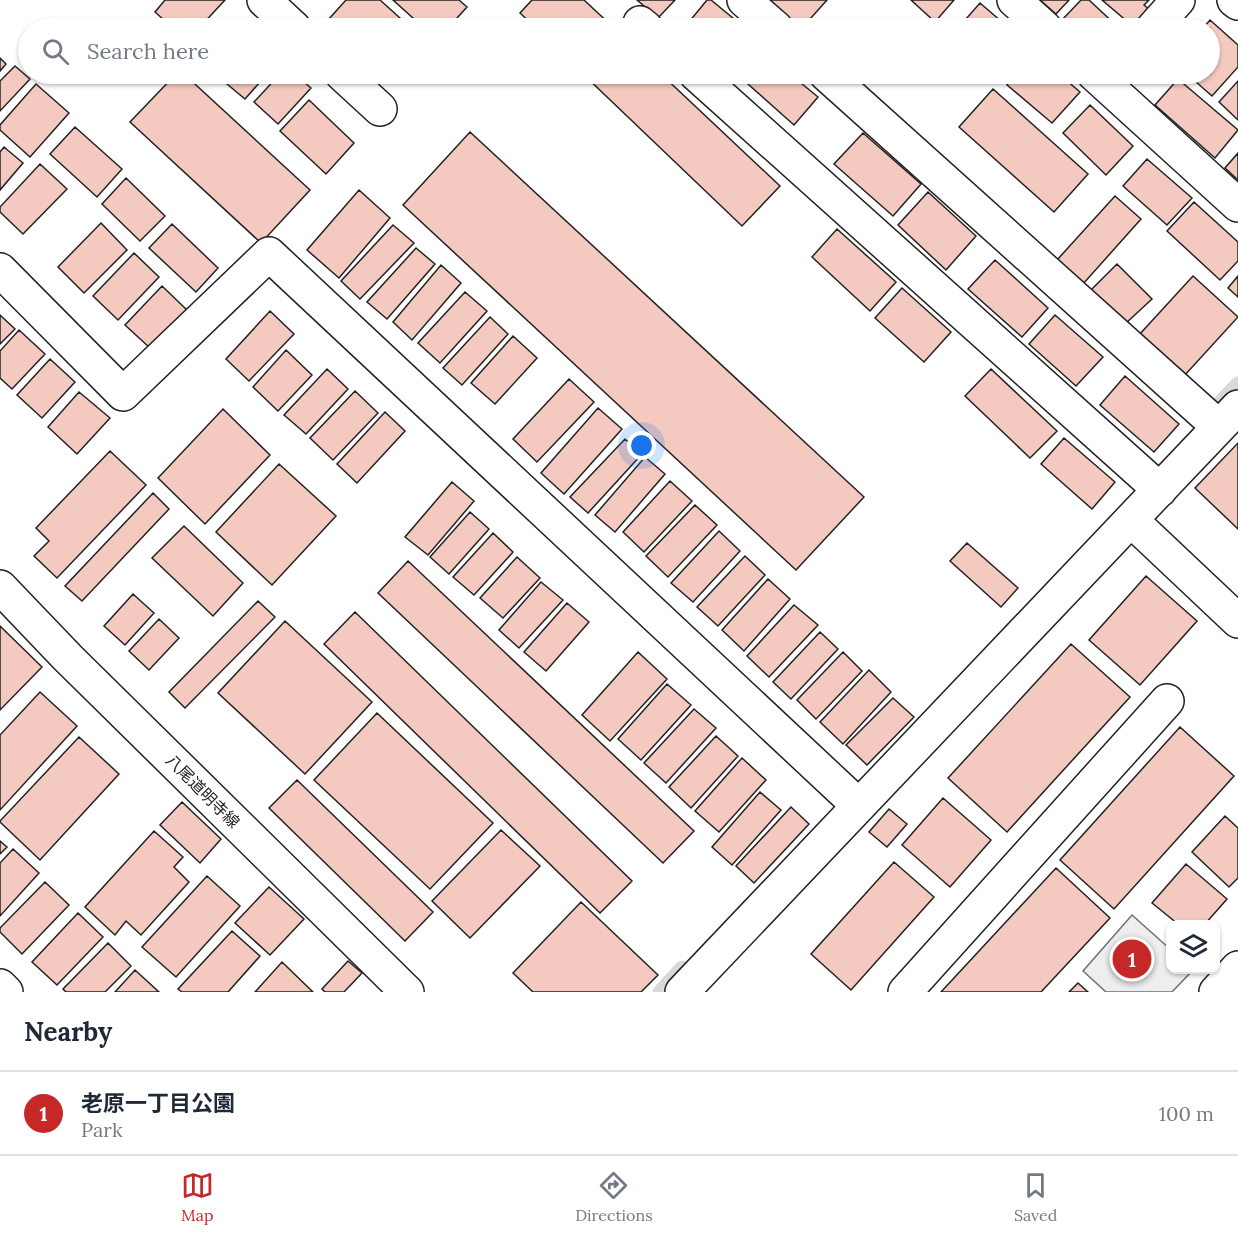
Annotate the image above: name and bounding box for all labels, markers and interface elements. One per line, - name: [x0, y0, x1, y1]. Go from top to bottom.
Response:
- search box: [18, 18, 1220, 84]
- icon: search: [39, 35, 72, 68]
- text: Search here: [87, 37, 209, 65]
- your location: [627, 431, 656, 460]
- street label: 八尾道明寺線: [162, 750, 244, 832]
- map controls: [1166, 920, 1220, 974]
- button: layers: [1166, 920, 1220, 974]
- pin: 1: [1112, 936, 1152, 982]
- text: Nearby: [24, 1015, 112, 1048]
- text: 老原一丁目公園: [81, 1089, 235, 1117]
- text: 1: [39, 1101, 48, 1126]
- text: 100 m: [1159, 1101, 1214, 1126]
- text: Park: [81, 1117, 123, 1142]
- tab: Map: [181, 1169, 214, 1225]
- tab: Directions: [575, 1169, 653, 1225]
- tab: Saved: [1014, 1169, 1057, 1225]

